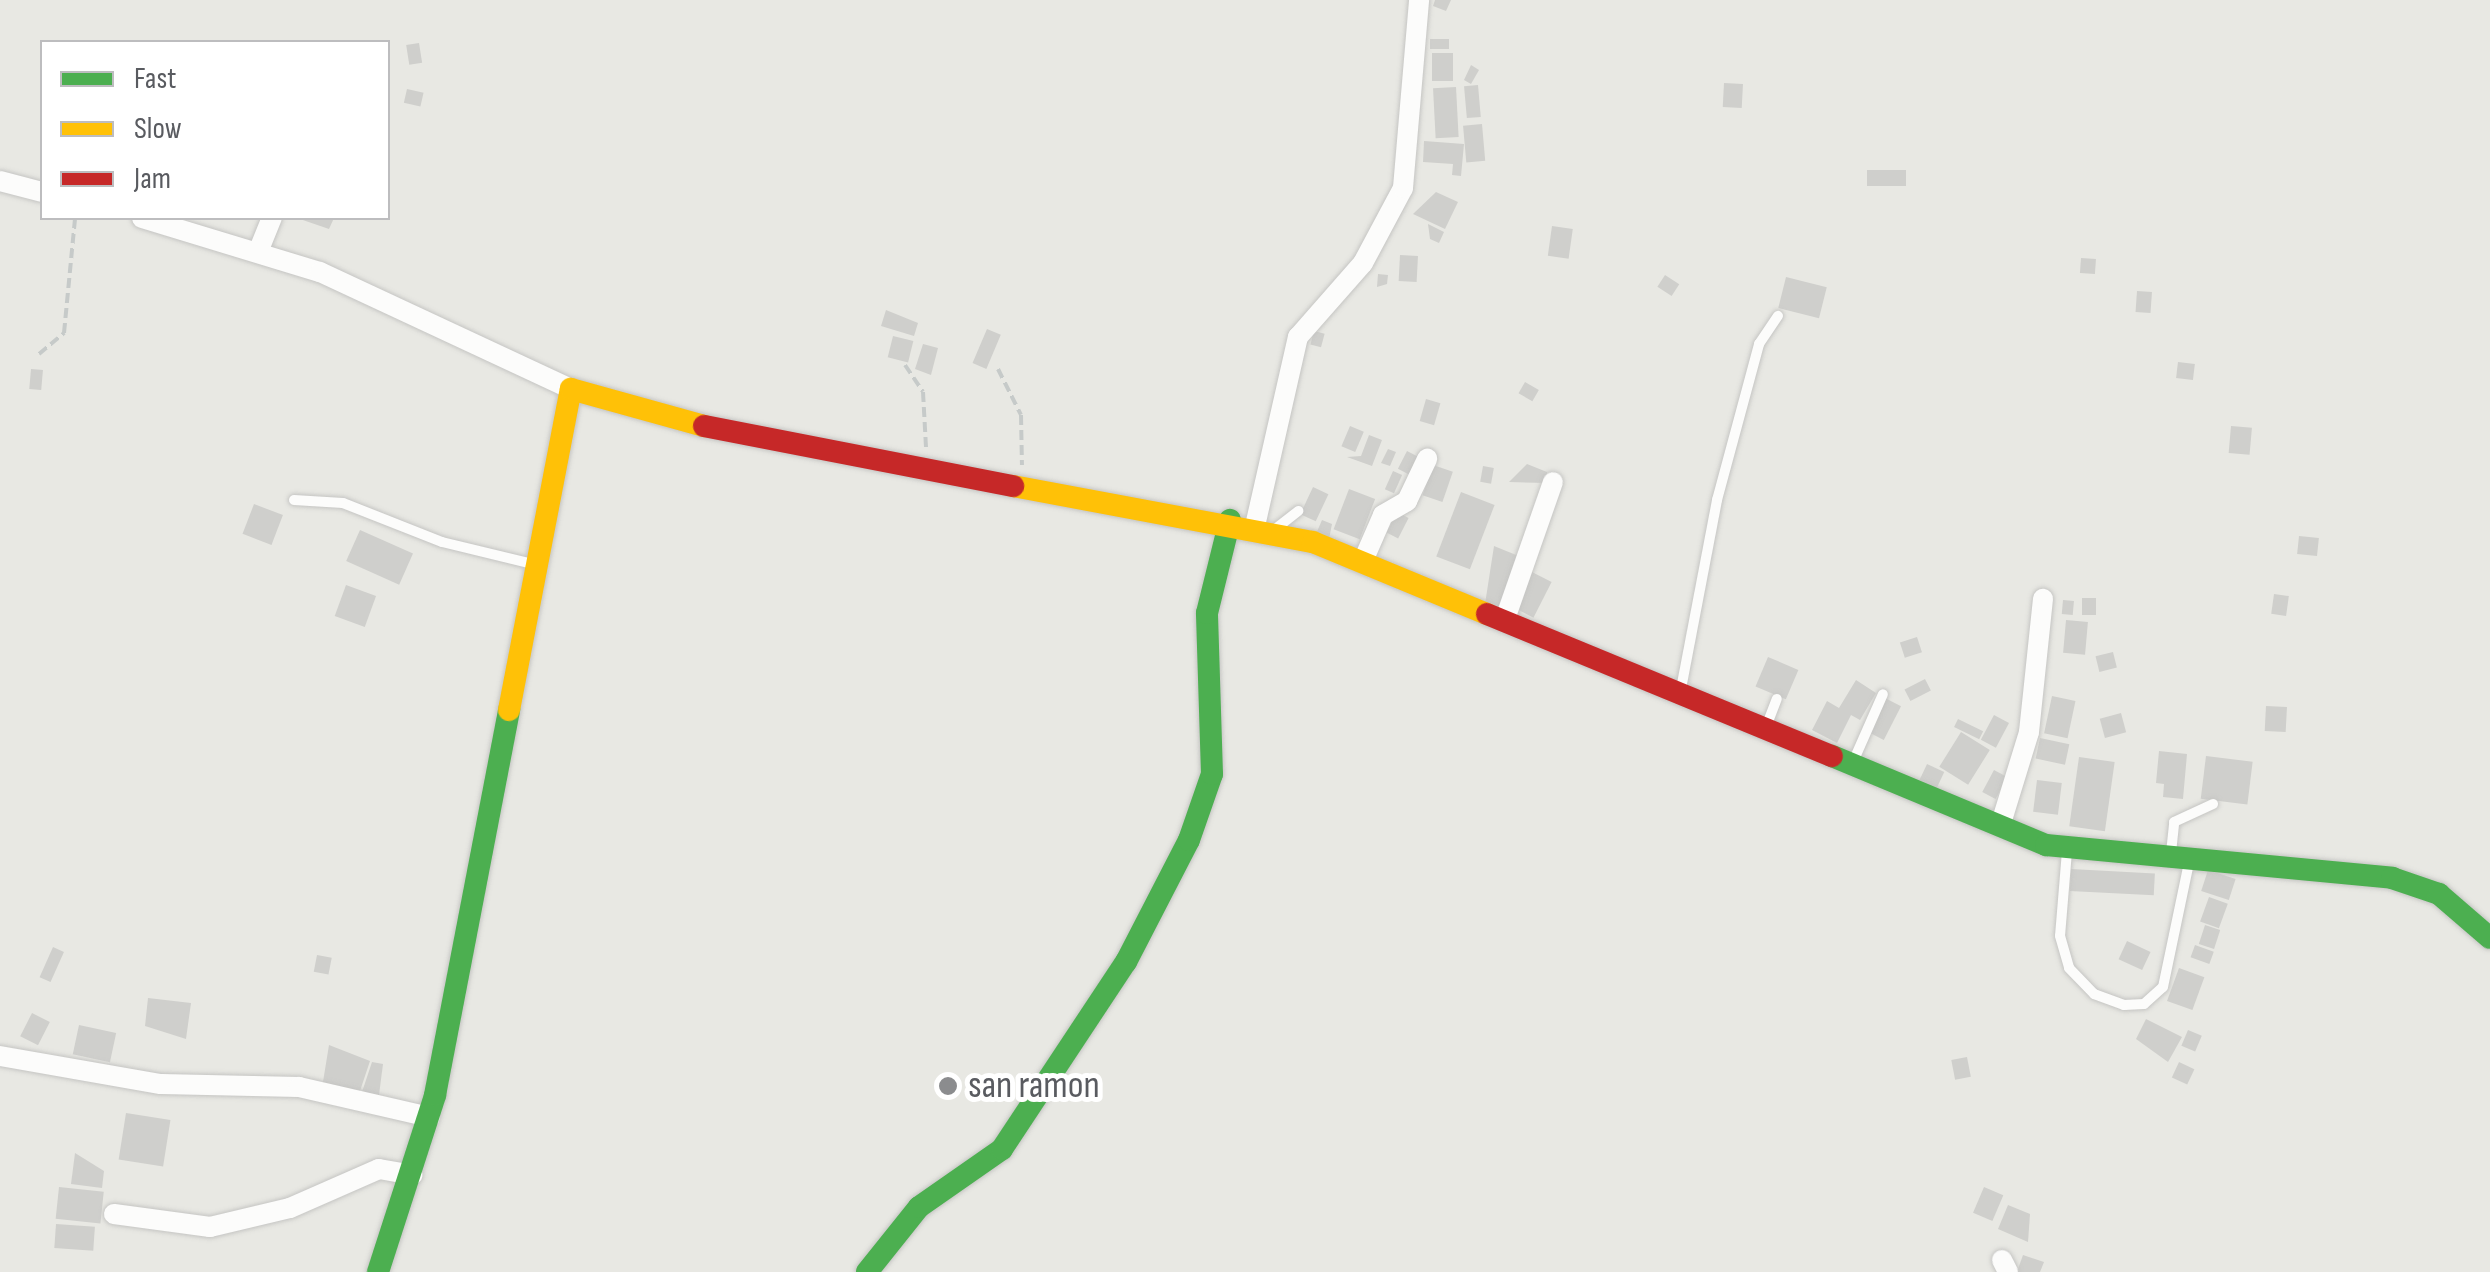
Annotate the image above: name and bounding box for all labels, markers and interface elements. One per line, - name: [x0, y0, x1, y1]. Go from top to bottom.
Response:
- legend: [40, 40, 390, 220]
- text: Fast: [134, 61, 176, 97]
- text: Slow: [134, 111, 182, 147]
- text: Jam: [134, 161, 171, 197]
- place label: san ramon: [968, 1063, 1100, 1109]
- marker: san ramon: [937, 1075, 959, 1097]

